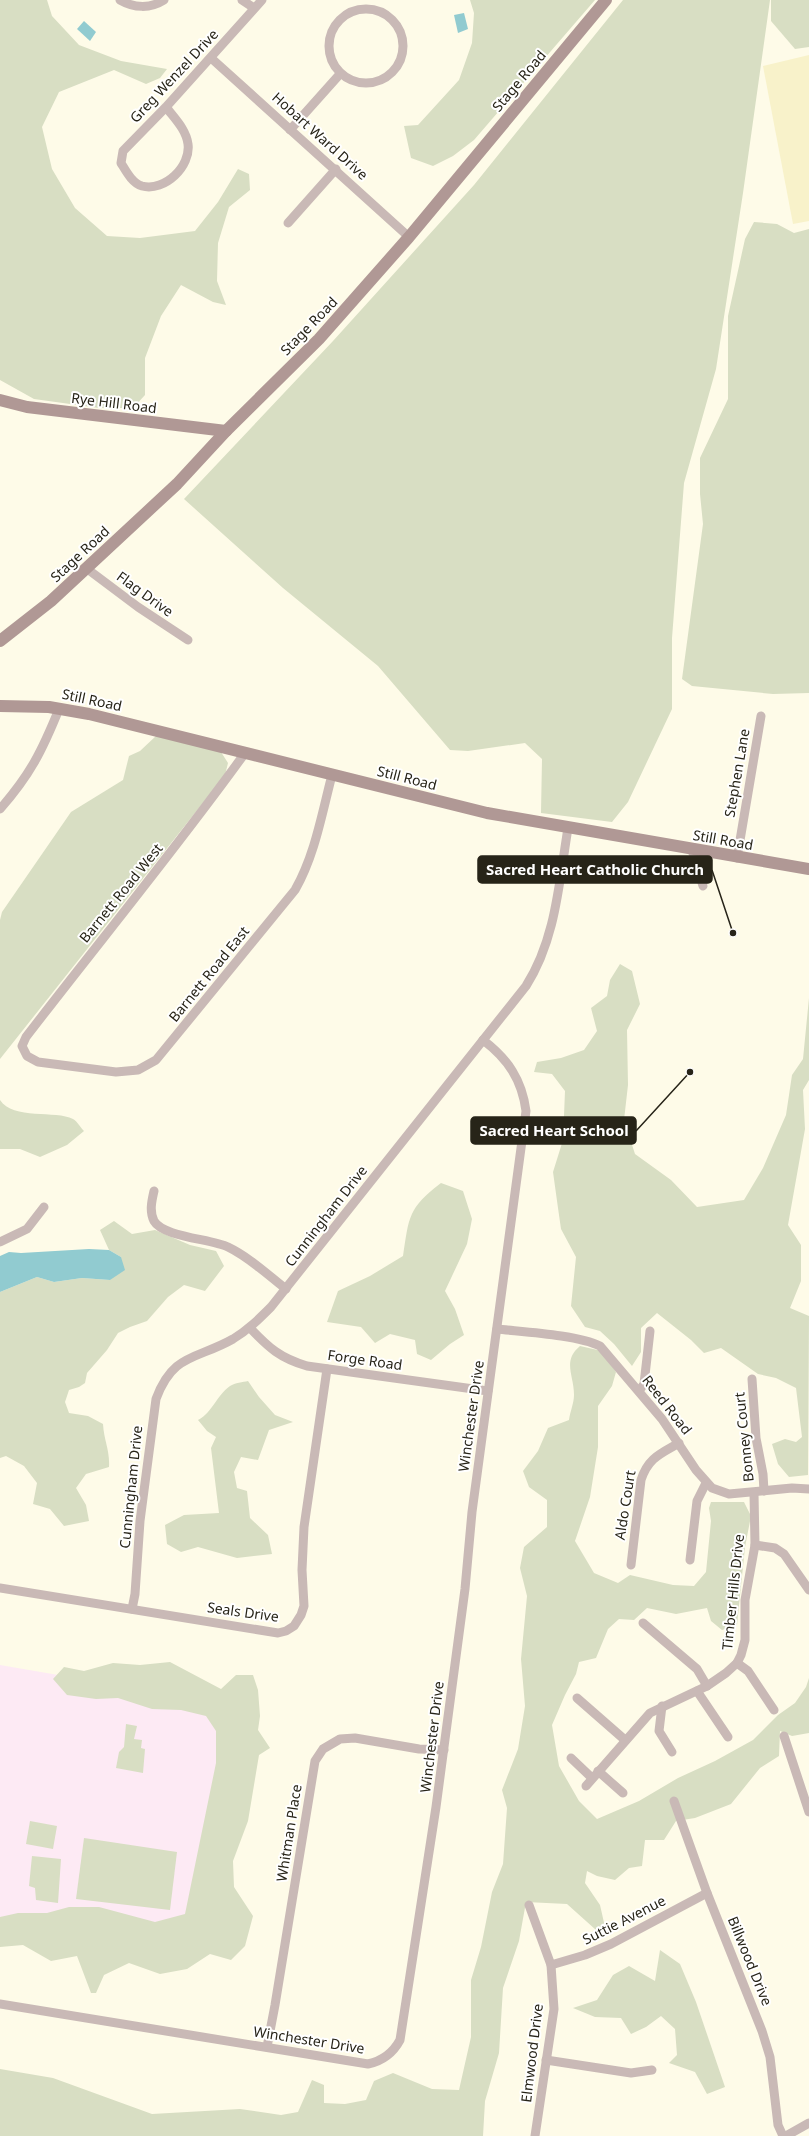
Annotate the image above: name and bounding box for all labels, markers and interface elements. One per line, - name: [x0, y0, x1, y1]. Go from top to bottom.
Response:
- street label: Greg Wenzel Drive: [125, 25, 222, 127]
- street label: Stage Road: [487, 46, 550, 115]
- street label: Hobart Ward Drive: [268, 87, 372, 184]
- street label: Stage Road: [276, 292, 341, 359]
- street label: Rye Hill Road: [70, 388, 158, 417]
- street label: Stage Road: [46, 521, 113, 586]
- street label: Flag Drive: [113, 567, 177, 621]
- street label: Still Road: [60, 684, 124, 715]
- street label: Stephen Lane: [719, 727, 754, 819]
- street label: Still Road: [375, 761, 439, 794]
- street label: Still Road: [691, 825, 755, 854]
- street label: Barnett Road West: [75, 839, 167, 946]
- callout: Sacred Heart Catholic Church: [478, 856, 712, 883]
- text: Sacred Heart Catholic Church: [486, 859, 704, 879]
- street label: Barnett Road East: [164, 922, 253, 1025]
- callout: Sacred Heart School: [471, 1117, 636, 1144]
- text: Sacred Heart School: [479, 1120, 629, 1140]
- street label: Cunningham Drive: [280, 1161, 371, 1270]
- street label: Forge Road: [327, 1345, 404, 1374]
- street label: Winchester Drive: [453, 1359, 488, 1473]
- street label: Reed Road: [638, 1371, 697, 1438]
- street label: Bonney Court: [729, 1391, 758, 1483]
- street label: Cunningham Drive: [115, 1424, 146, 1549]
- street label: Aldo Court: [610, 1469, 639, 1541]
- street label: Timber Hills Drive: [717, 1533, 748, 1651]
- street label: Seals Drive: [206, 1597, 280, 1626]
- street label: Winchester Drive: [415, 1680, 448, 1794]
- street label: Whitman Place: [271, 1783, 306, 1883]
- street label: Suttie Avenue: [579, 1890, 669, 1949]
- street label: Billwood Drive: [724, 1913, 777, 2008]
- street label: Elmwood Drive: [516, 2002, 547, 2103]
- street label: Winchester Drive: [252, 2021, 366, 2058]

